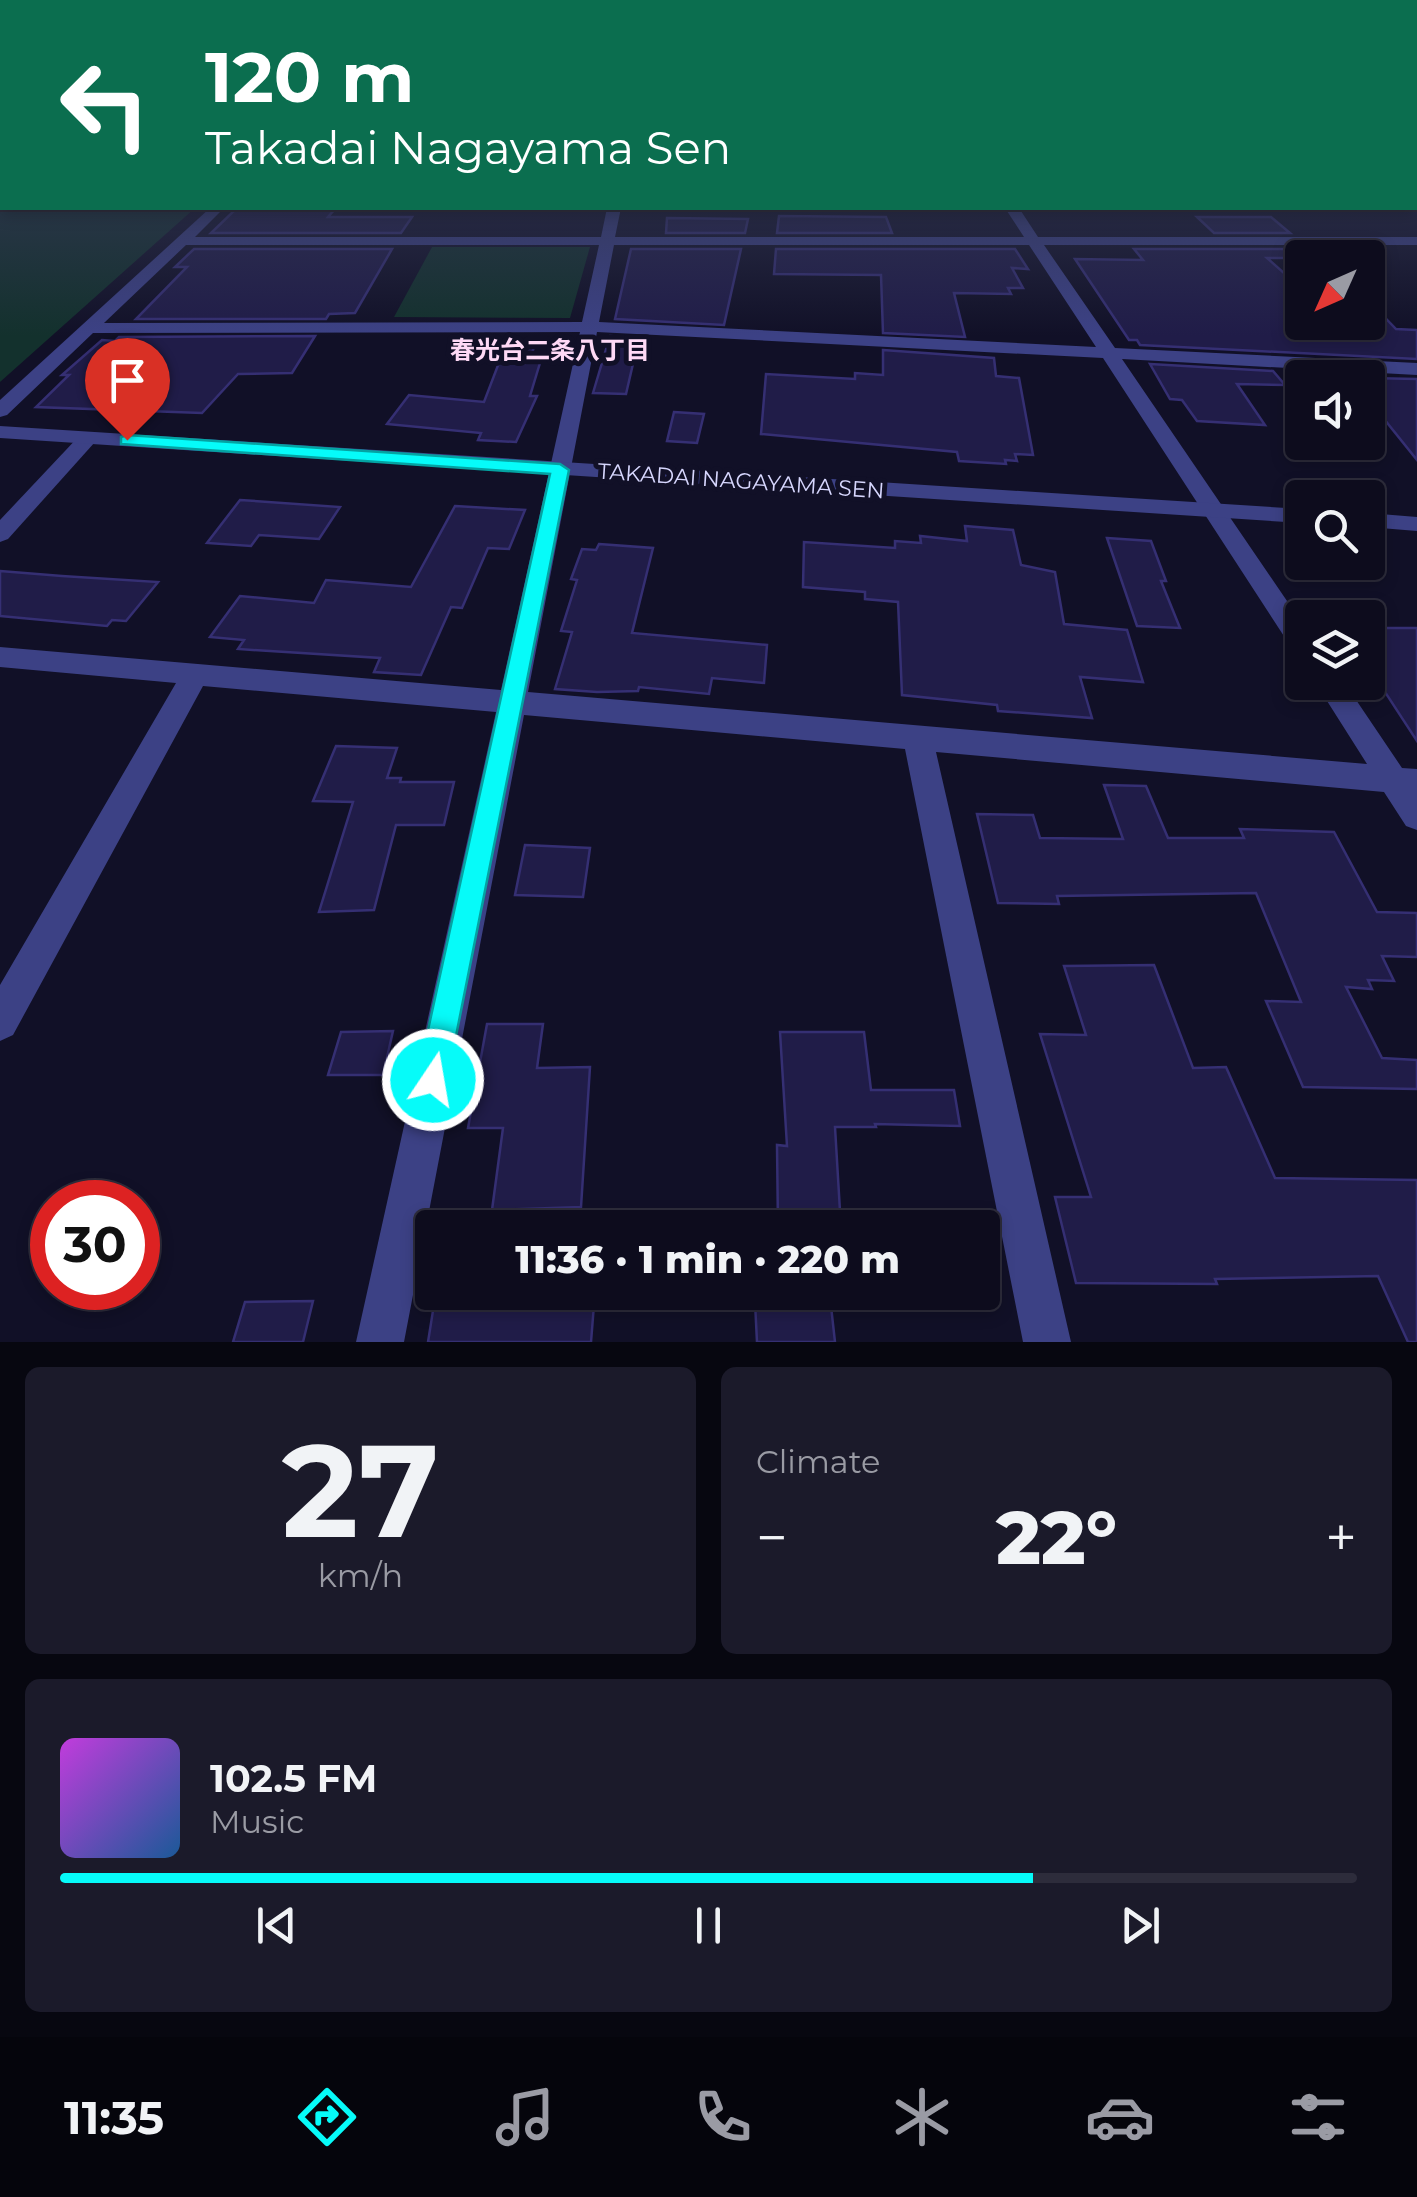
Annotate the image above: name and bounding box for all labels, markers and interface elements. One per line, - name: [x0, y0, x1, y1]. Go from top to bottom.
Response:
- text: 120 m: [205, 34, 415, 120]
- icon: left: [40, 40, 170, 170]
- text: Takadai Nagayama Sen: [205, 120, 731, 175]
- north arrow: [1285, 240, 1385, 340]
- map controls: [1285, 240, 1385, 700]
- district label: 春光台二条八丁目: [450, 335, 650, 365]
- pin: [85, 338, 170, 441]
- icon: arrive: [100, 353, 155, 408]
- button: sound: [1285, 360, 1385, 460]
- street label: TAKADAI NAGAYAMA SEN: [597, 458, 885, 504]
- button: search: [1285, 480, 1385, 580]
- button: layers: [1285, 600, 1385, 700]
- position arrow: [381, 1028, 485, 1132]
- speed limit sign: 30: [30, 1180, 160, 1310]
- text: 11:36 · 1 min · 220 m: [515, 1236, 900, 1283]
- text: 27: [282, 1411, 439, 1570]
- text: Climate: [756, 1442, 880, 1481]
- text: 22°: [996, 1491, 1117, 1583]
- text: −: [756, 1504, 788, 1571]
- text: +: [1325, 1504, 1357, 1571]
- text: km/h: [318, 1556, 403, 1595]
- text: 102.5 FM: [210, 1755, 377, 1802]
- text: Music: [210, 1802, 304, 1841]
- icon: previous: [249, 1898, 304, 1953]
- icon: pause: [681, 1898, 736, 1953]
- icon: next: [1113, 1898, 1168, 1953]
- icon: directions: [292, 2082, 362, 2152]
- icon: music: [490, 2082, 560, 2152]
- icon: phone: [688, 2082, 758, 2152]
- icon: climate: [887, 2082, 957, 2152]
- icon: car: [1085, 2082, 1155, 2152]
- icon: filters: [1283, 2082, 1353, 2152]
- text: 11:35: [64, 2090, 164, 2145]

